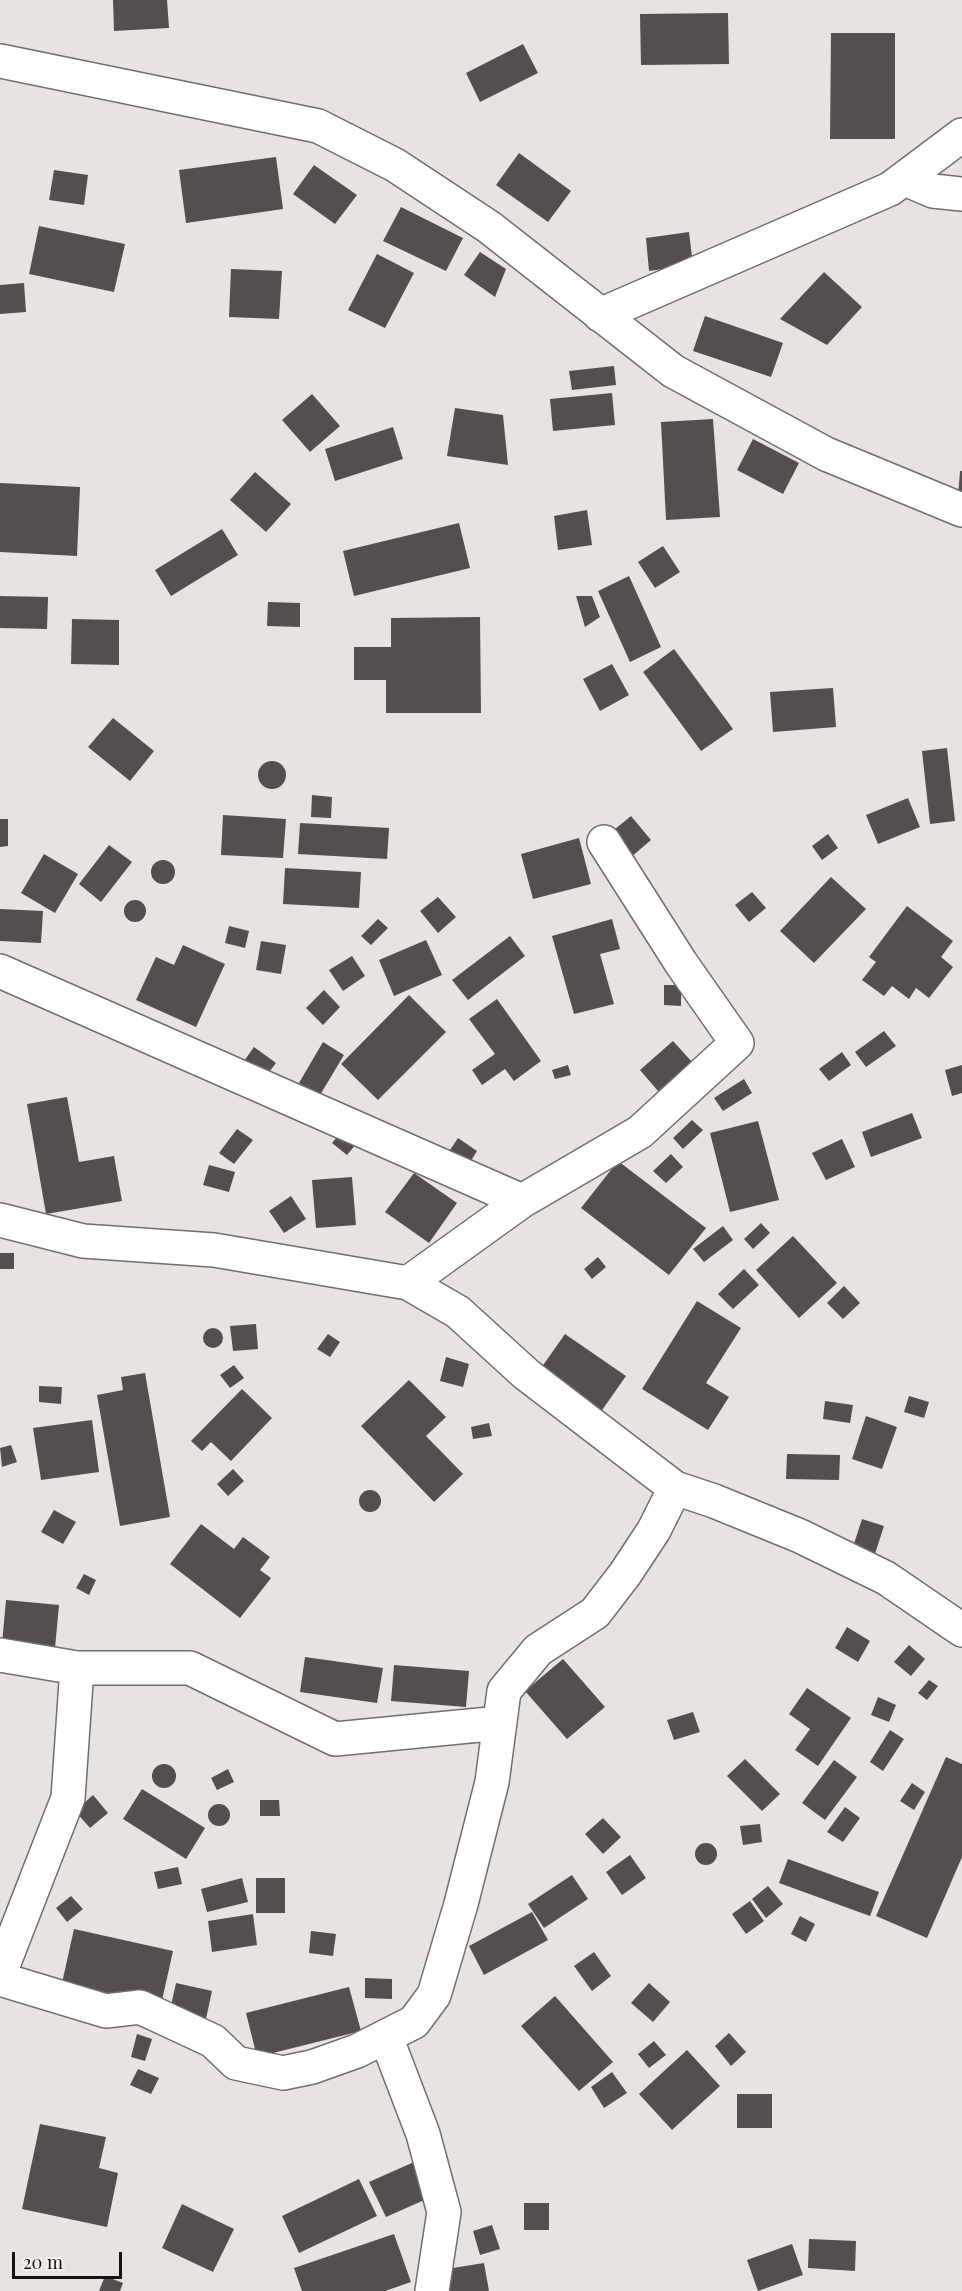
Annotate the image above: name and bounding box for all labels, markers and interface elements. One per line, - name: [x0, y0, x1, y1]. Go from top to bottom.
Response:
- scale bar: [15, 2240, 124, 2278]
- text: 20 m: [23, 2250, 63, 2274]

